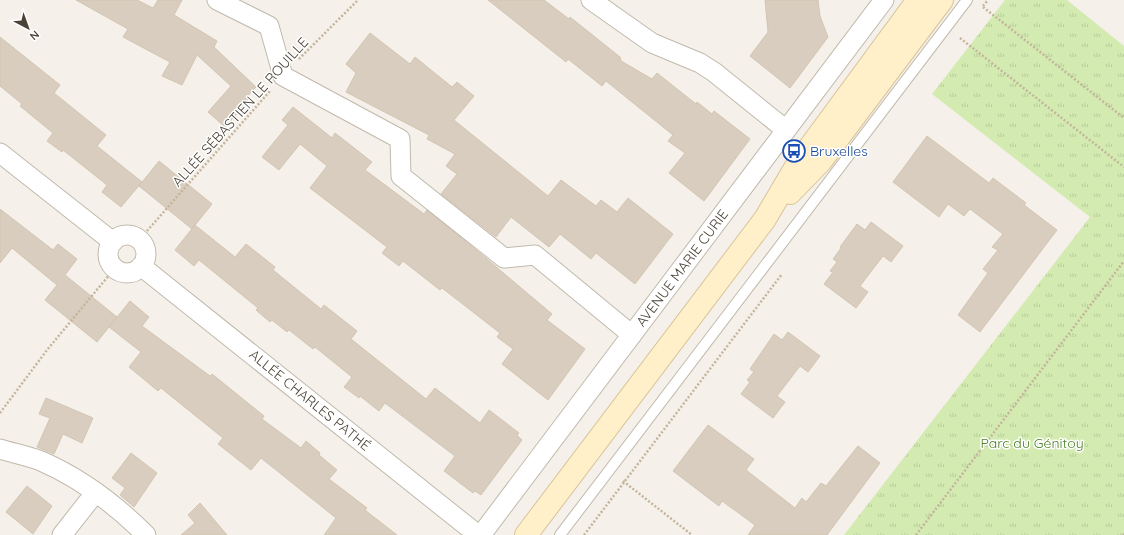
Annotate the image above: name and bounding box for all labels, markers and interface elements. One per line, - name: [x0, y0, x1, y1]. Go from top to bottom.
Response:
- north arrow: [8, 8, 48, 48]
- text: N: [27, 28, 42, 43]
- street label: ALLÉE SÉBASTIEN LE ROUILLE: [168, 33, 312, 190]
- bus stop icon: Bruxelles: [781, 138, 807, 164]
- place label: Bruxelles: [810, 142, 868, 160]
- street label: AVENUE MARIE CURIE: [632, 206, 732, 330]
- street label: ALLÉE CHARLES PATHÉ: [246, 345, 374, 455]
- park label: Parc du Génitoy: [980, 434, 1084, 452]

